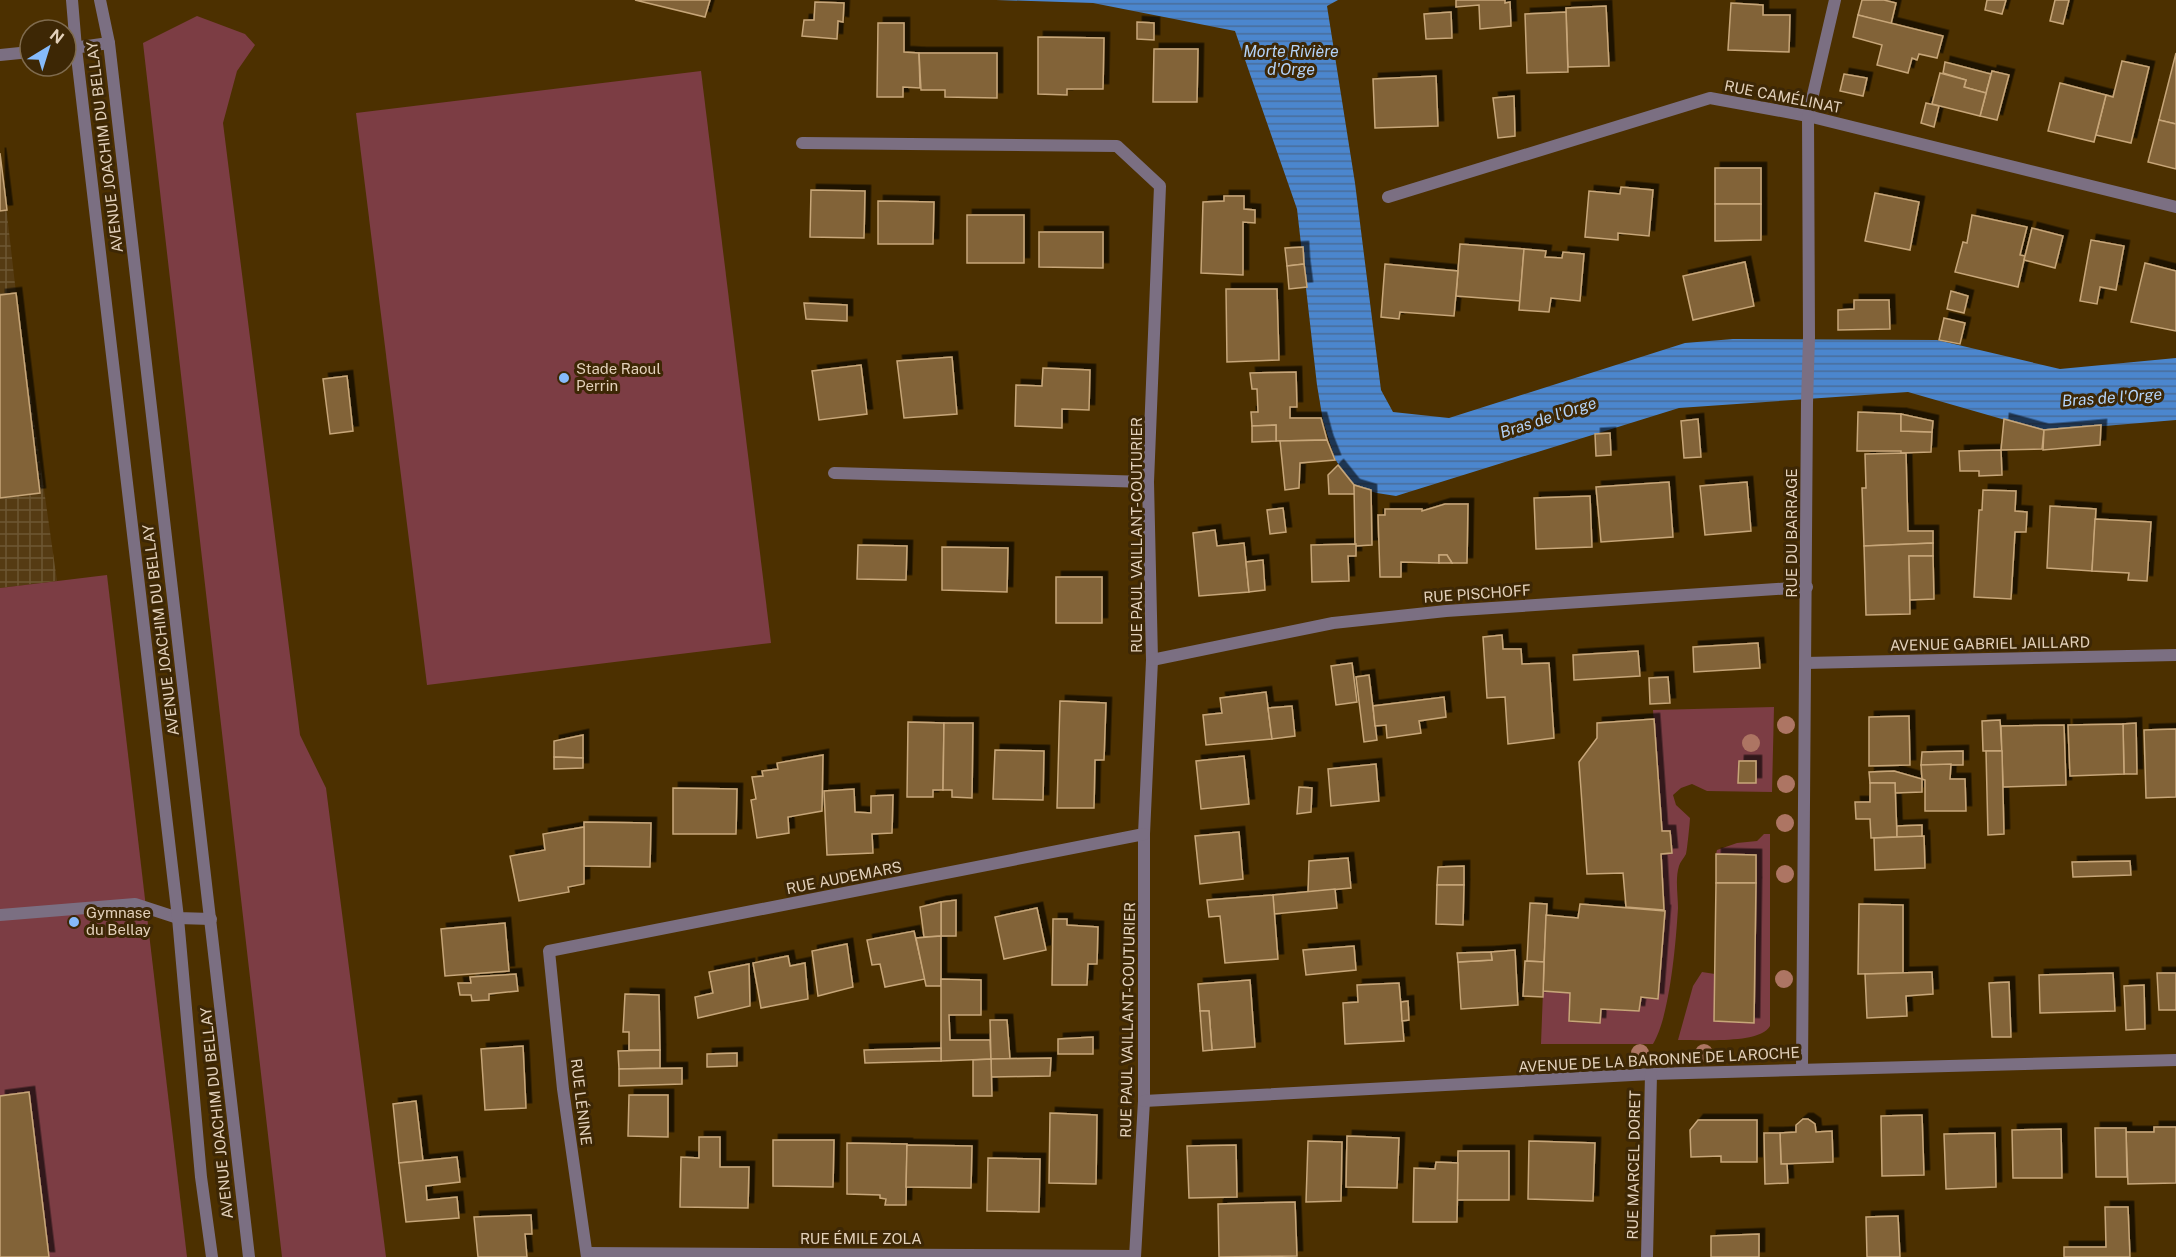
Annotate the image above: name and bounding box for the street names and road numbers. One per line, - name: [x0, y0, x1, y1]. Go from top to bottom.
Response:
- street label: AVENUE JOACHIM DU BELLAY: [83, 40, 126, 254]
- street label: RUE CAMÉLINAT: [1723, 77, 1843, 116]
- street label: RUE PAUL VAILLANT-COUTURIER: [1128, 417, 1145, 653]
- street label: RUE DU BARRAGE: [1783, 468, 1800, 598]
- street label: AVENUE JOACHIM DU BELLAY: [139, 523, 182, 737]
- street label: RUE PISCHOFF: [1423, 581, 1531, 606]
- street label: AVENUE GABRIEL JAILLARD: [1890, 633, 2090, 654]
- street label: RUE AUDEMARS: [785, 858, 903, 897]
- street label: RUE PAUL VAILLANT-COUTURIER: [1117, 902, 1138, 1138]
- street label: AVENUE JOACHIM DU BELLAY: [197, 1006, 236, 1220]
- street label: AVENUE DE LA BARONNE DE LAROCHE: [1518, 1044, 1800, 1075]
- street label: RUE LÉNINE: [568, 1057, 595, 1146]
- street label: RUE MARCEL DORET: [1624, 1090, 1643, 1240]
- street label: RUE ÉMILE ZOLA: [800, 1230, 922, 1247]

